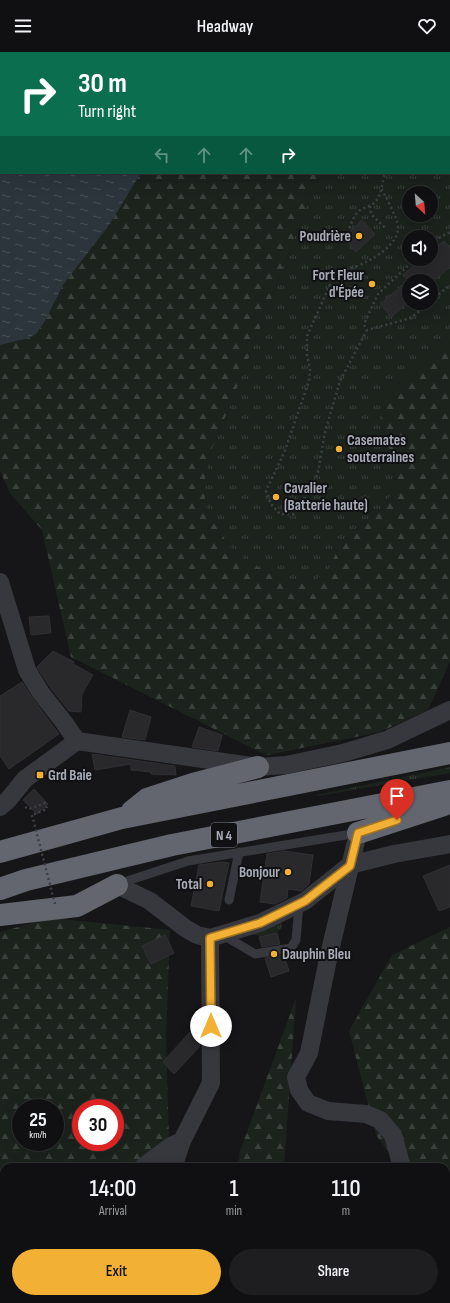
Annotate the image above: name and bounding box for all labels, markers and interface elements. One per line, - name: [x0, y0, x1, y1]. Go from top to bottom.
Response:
- icon: menu: [12, 15, 34, 37]
- icon: heart: [416, 15, 438, 37]
- text: Headway: [197, 16, 253, 37]
- text: 30 m: [78, 67, 127, 100]
- icon: right: [12, 68, 64, 120]
- text: Turn right: [78, 101, 136, 122]
- icon: left: [151, 144, 173, 166]
- icon: ahead: [193, 144, 215, 166]
- icon: ahead: [235, 144, 257, 166]
- icon: right: [277, 144, 299, 166]
- north arrow: [402, 186, 438, 222]
- map controls: [402, 186, 438, 310]
- place label: Poudrière: [300, 227, 351, 246]
- button: sound: [402, 230, 438, 266]
- marker: Poudrière: [354, 231, 364, 241]
- place label: Fort Fleur d'Épée: [313, 266, 364, 302]
- button: layers: [402, 274, 438, 310]
- marker: Fort Fleur d'Épée: [367, 279, 377, 289]
- place label: Casemates souterraines: [347, 431, 414, 467]
- marker: Casemates souterraines: [334, 444, 344, 454]
- place label: Cavalier (Batterie haute): [284, 479, 368, 515]
- marker: Cavalier (Batterie haute): [271, 492, 281, 502]
- place label: Grd Baie: [48, 766, 92, 785]
- marker: Grd Baie: [35, 770, 45, 780]
- pin: [380, 779, 414, 820]
- icon: arrive: [386, 785, 408, 807]
- road number: N 4: [211, 823, 237, 847]
- place label: Bonjour: [239, 863, 280, 882]
- marker: Bonjour: [283, 867, 293, 877]
- place label: Total: [176, 875, 202, 894]
- marker: Total: [205, 879, 215, 889]
- place label: Dauphin Bleu: [282, 945, 351, 964]
- marker: Dauphin Bleu: [269, 949, 279, 959]
- position arrow: [190, 1005, 232, 1047]
- speed limit sign: 30: [72, 1099, 124, 1151]
- text: 25: [29, 1108, 47, 1132]
- text: km/h: [29, 1129, 47, 1141]
- text: 14:00: [89, 1174, 136, 1203]
- text: 1: [229, 1174, 238, 1203]
- text: 110: [332, 1174, 361, 1203]
- text: Arrival: [99, 1203, 127, 1219]
- text: min: [226, 1203, 242, 1219]
- text: m: [342, 1203, 350, 1219]
- button: Exit: [12, 1249, 221, 1295]
- button: Share: [229, 1249, 438, 1295]

